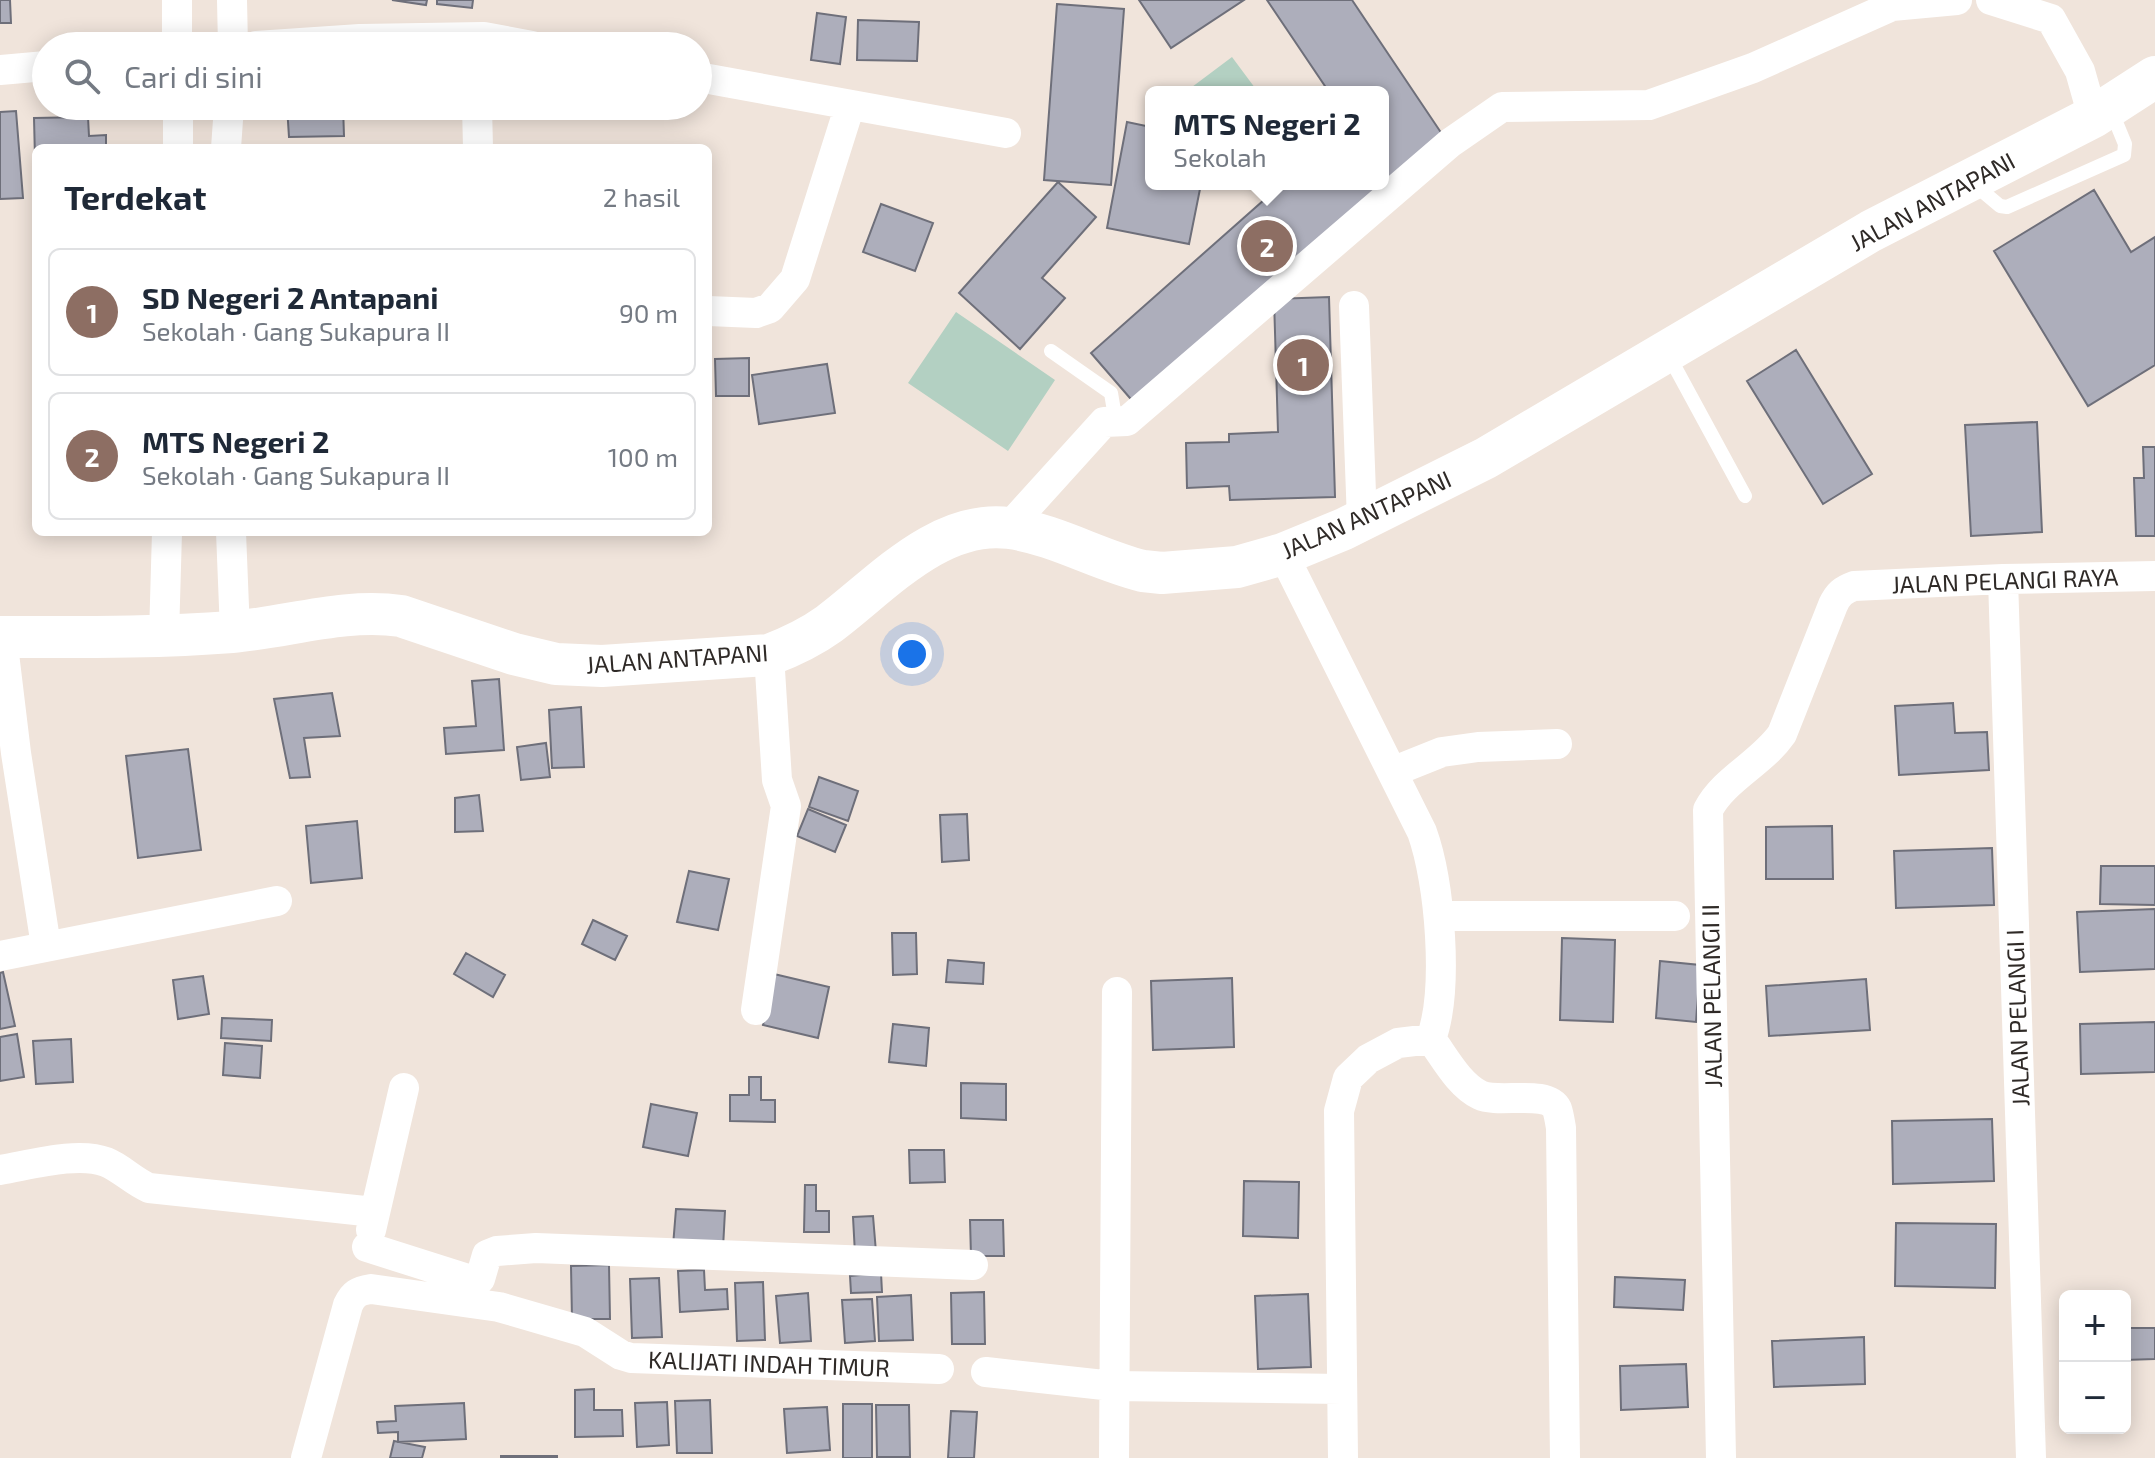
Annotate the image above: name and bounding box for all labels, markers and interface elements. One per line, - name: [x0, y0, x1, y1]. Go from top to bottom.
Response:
- search box: [32, 32, 712, 120]
- icon: search: [60, 54, 104, 98]
- text: Cari di sini: [124, 58, 263, 94]
- popup: [1145, 86, 1389, 190]
- text: MTS Negeri 2: [1173, 105, 1361, 141]
- text: Sekolah: [1173, 141, 1267, 172]
- street label: JALAN ANTAPANI: [1844, 145, 2020, 257]
- text: Terdekat: [64, 176, 206, 217]
- text: 2 hasil: [603, 181, 680, 212]
- pin: 2: [1241, 216, 1293, 276]
- text: SD Negeri 2 Antapani: [142, 279, 439, 315]
- text: 1: [86, 297, 98, 328]
- text: 90 m: [619, 297, 678, 328]
- text: Sekolah · Gang Sukapura II: [142, 315, 450, 346]
- pin: 1: [1277, 335, 1329, 395]
- text: MTS Negeri 2: [142, 423, 329, 459]
- text: 2: [84, 441, 100, 472]
- text: 100 m: [608, 441, 678, 472]
- text: Sekolah · Gang Sukapura II: [142, 459, 450, 490]
- street label: JALAN ANTAPANI: [1277, 464, 1455, 564]
- street label: JALAN PELANGI RAYA: [1891, 562, 2119, 598]
- your location: [892, 634, 932, 674]
- street label: JALAN ANTAPANI: [585, 637, 769, 679]
- street label: JALAN PELANGI II: [1695, 904, 1727, 1088]
- street label: JALAN PELANGI I: [1999, 929, 2035, 1107]
- map controls: [2059, 1290, 2131, 1434]
- button: +: [2059, 1290, 2131, 1362]
- street label: KALIJATI INDAH TIMUR: [648, 1344, 890, 1382]
- button: −: [2059, 1362, 2131, 1434]

